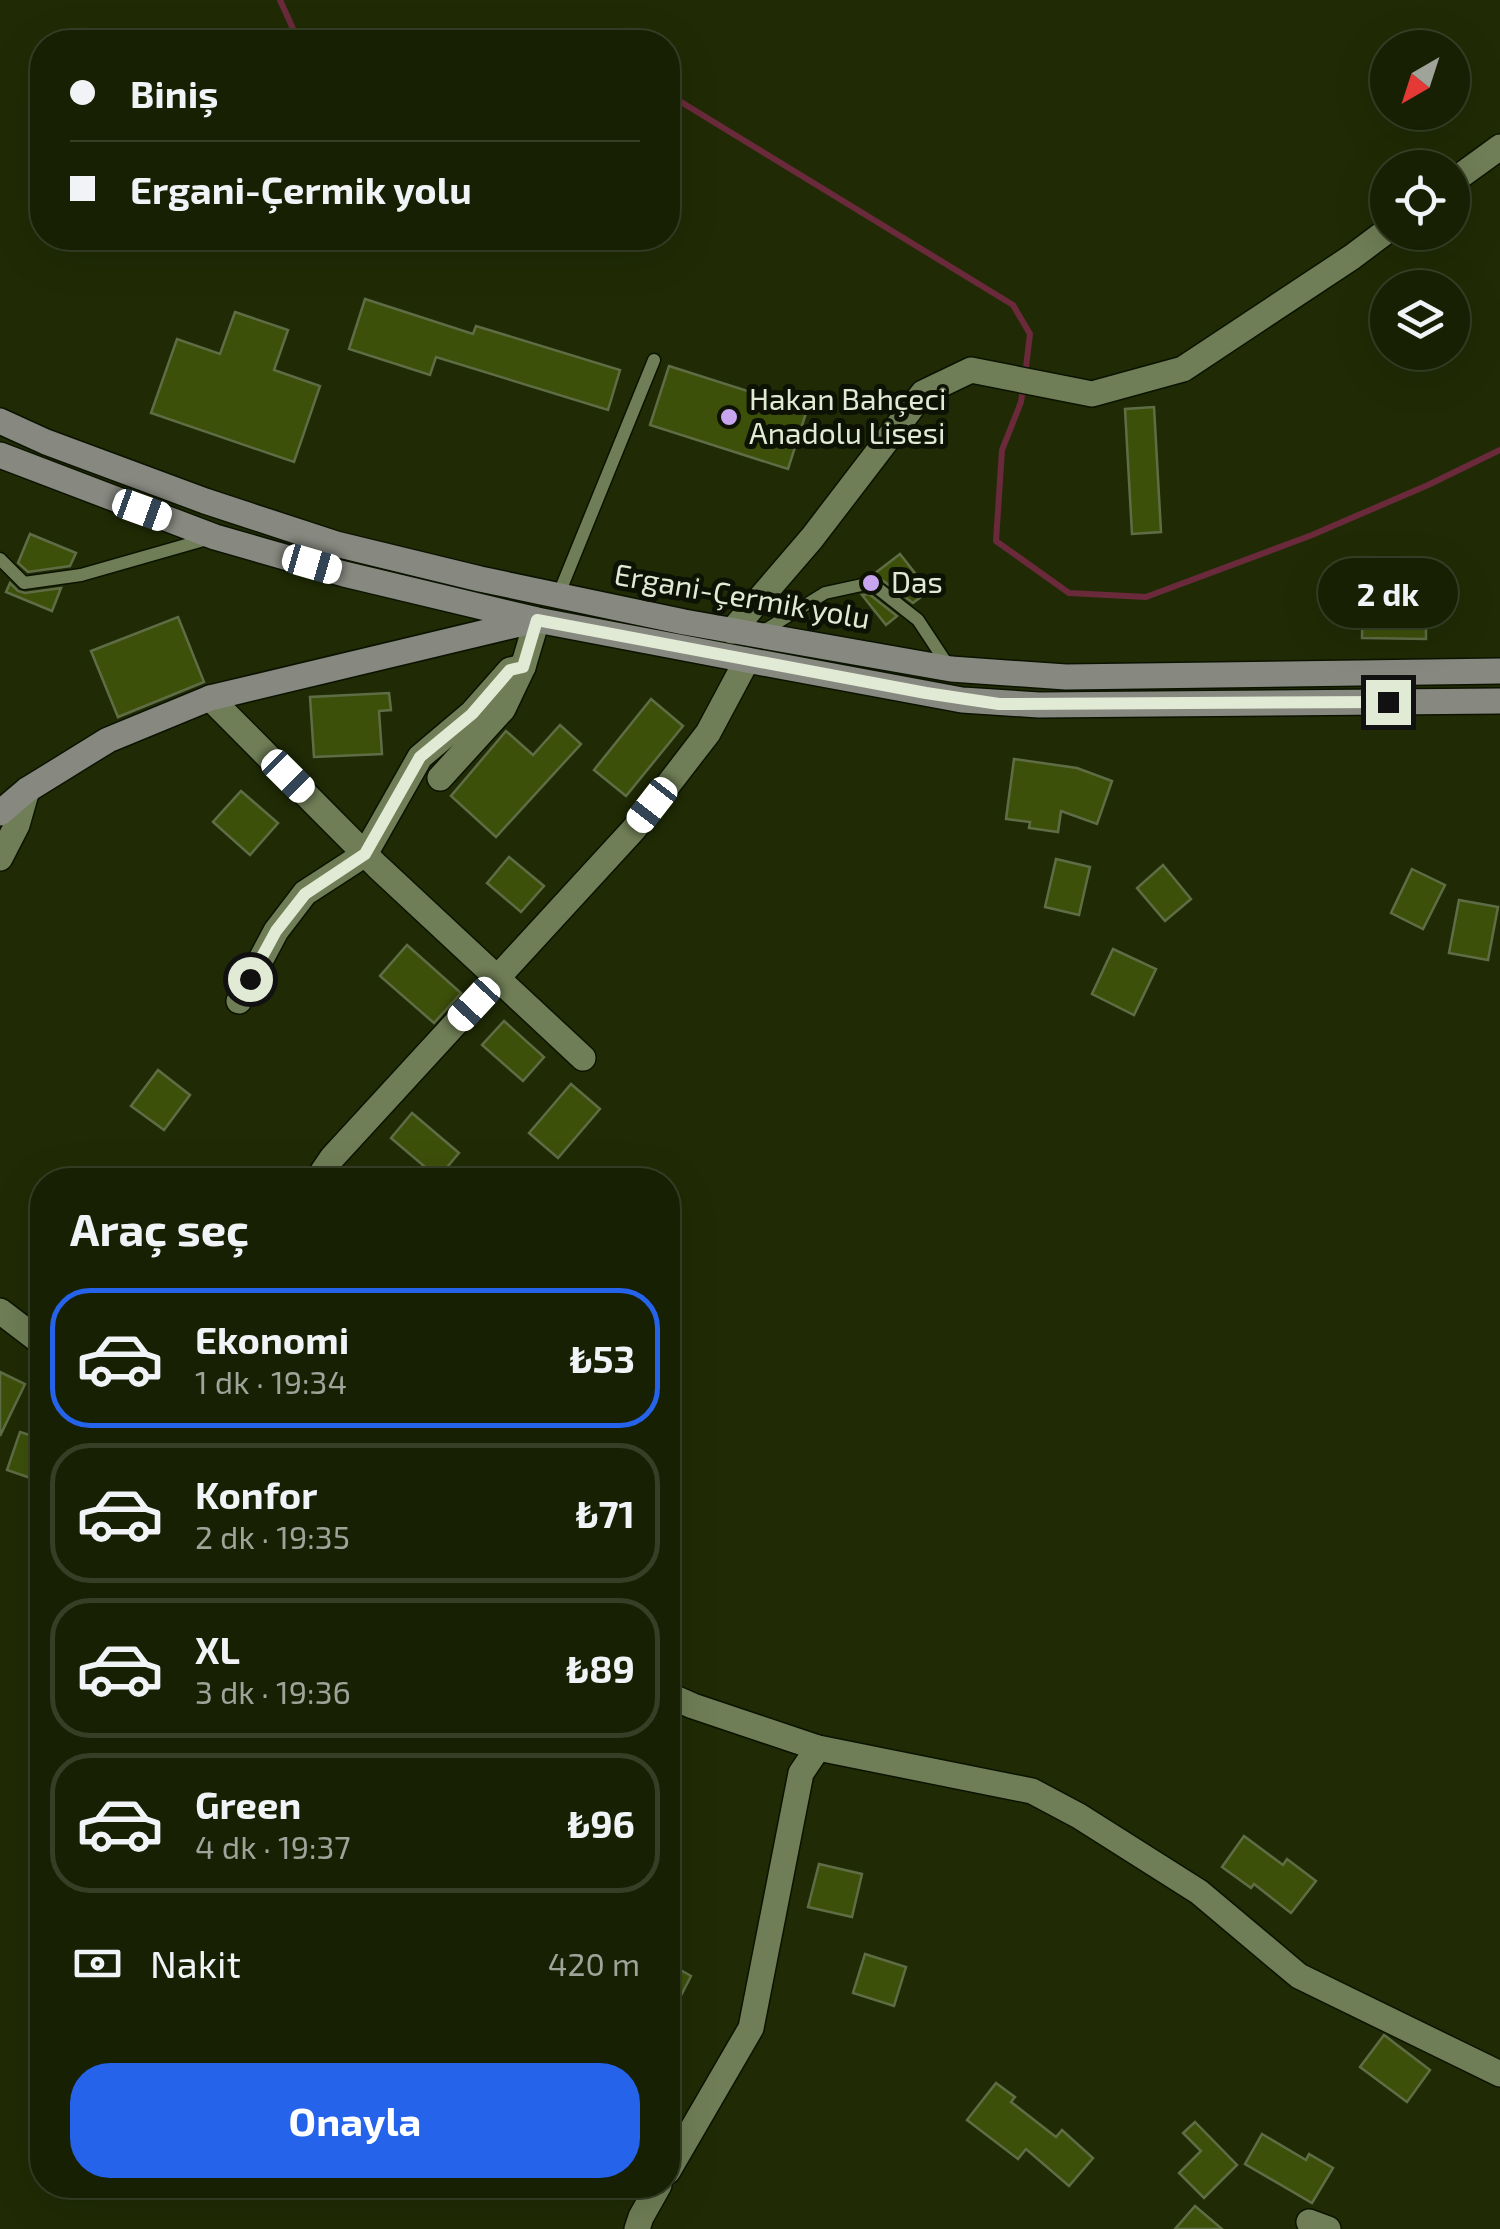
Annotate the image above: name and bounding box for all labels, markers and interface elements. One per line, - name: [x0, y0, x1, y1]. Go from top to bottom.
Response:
- north arrow: [1370, 30, 1470, 130]
- map controls: [1370, 30, 1470, 370]
- text: Biniş: [130, 70, 218, 116]
- button: locate: [1370, 150, 1470, 250]
- text: Ergani-Çermik yolu: [130, 166, 472, 212]
- button: layers: [1370, 270, 1470, 370]
- place label: Hakan Bahçeci Anadolu Lisesi: [749, 380, 947, 450]
- marker: Hakan Bahçeci Anadolu Lisesi: [718, 406, 740, 428]
- car: [109, 486, 175, 534]
- car: [279, 541, 345, 587]
- street label: Ergani-Çermik yolu: [612, 555, 873, 636]
- callout: 2 dk: [1318, 557, 1458, 627]
- place label: Das: [891, 563, 943, 599]
- marker: Das: [860, 572, 882, 594]
- text: 2 dk: [1357, 574, 1419, 612]
- route end: [1366, 680, 1411, 725]
- car: [256, 744, 320, 808]
- car: [622, 772, 682, 838]
- route start: [228, 957, 273, 1002]
- car: [443, 972, 505, 1036]
- text: Araç seç: [70, 1201, 249, 1255]
- icon: car: [75, 1313, 165, 1403]
- text: Ekonomi: [195, 1316, 349, 1362]
- text: ₺53: [570, 1335, 635, 1381]
- text: 1 dk · 19:34: [195, 1362, 347, 1400]
- icon: car: [75, 1468, 165, 1558]
- text: Konfor: [195, 1471, 317, 1517]
- text: ₺71: [576, 1490, 635, 1536]
- text: 2 dk · 19:35: [195, 1517, 350, 1555]
- icon: car: [75, 1623, 165, 1713]
- text: XL: [195, 1626, 240, 1672]
- text: ₺89: [566, 1645, 635, 1691]
- text: 3 dk · 19:36: [195, 1672, 351, 1710]
- icon: car: [75, 1778, 165, 1868]
- text: Green: [195, 1781, 301, 1827]
- text: ₺96: [568, 1800, 635, 1846]
- text: 4 dk · 19:37: [195, 1827, 351, 1865]
- icon: cash: [70, 1936, 125, 1991]
- text: Nakit: [150, 1940, 241, 1986]
- text: 420 m: [548, 1944, 640, 1982]
- button: Onayla: [70, 2063, 640, 2178]

